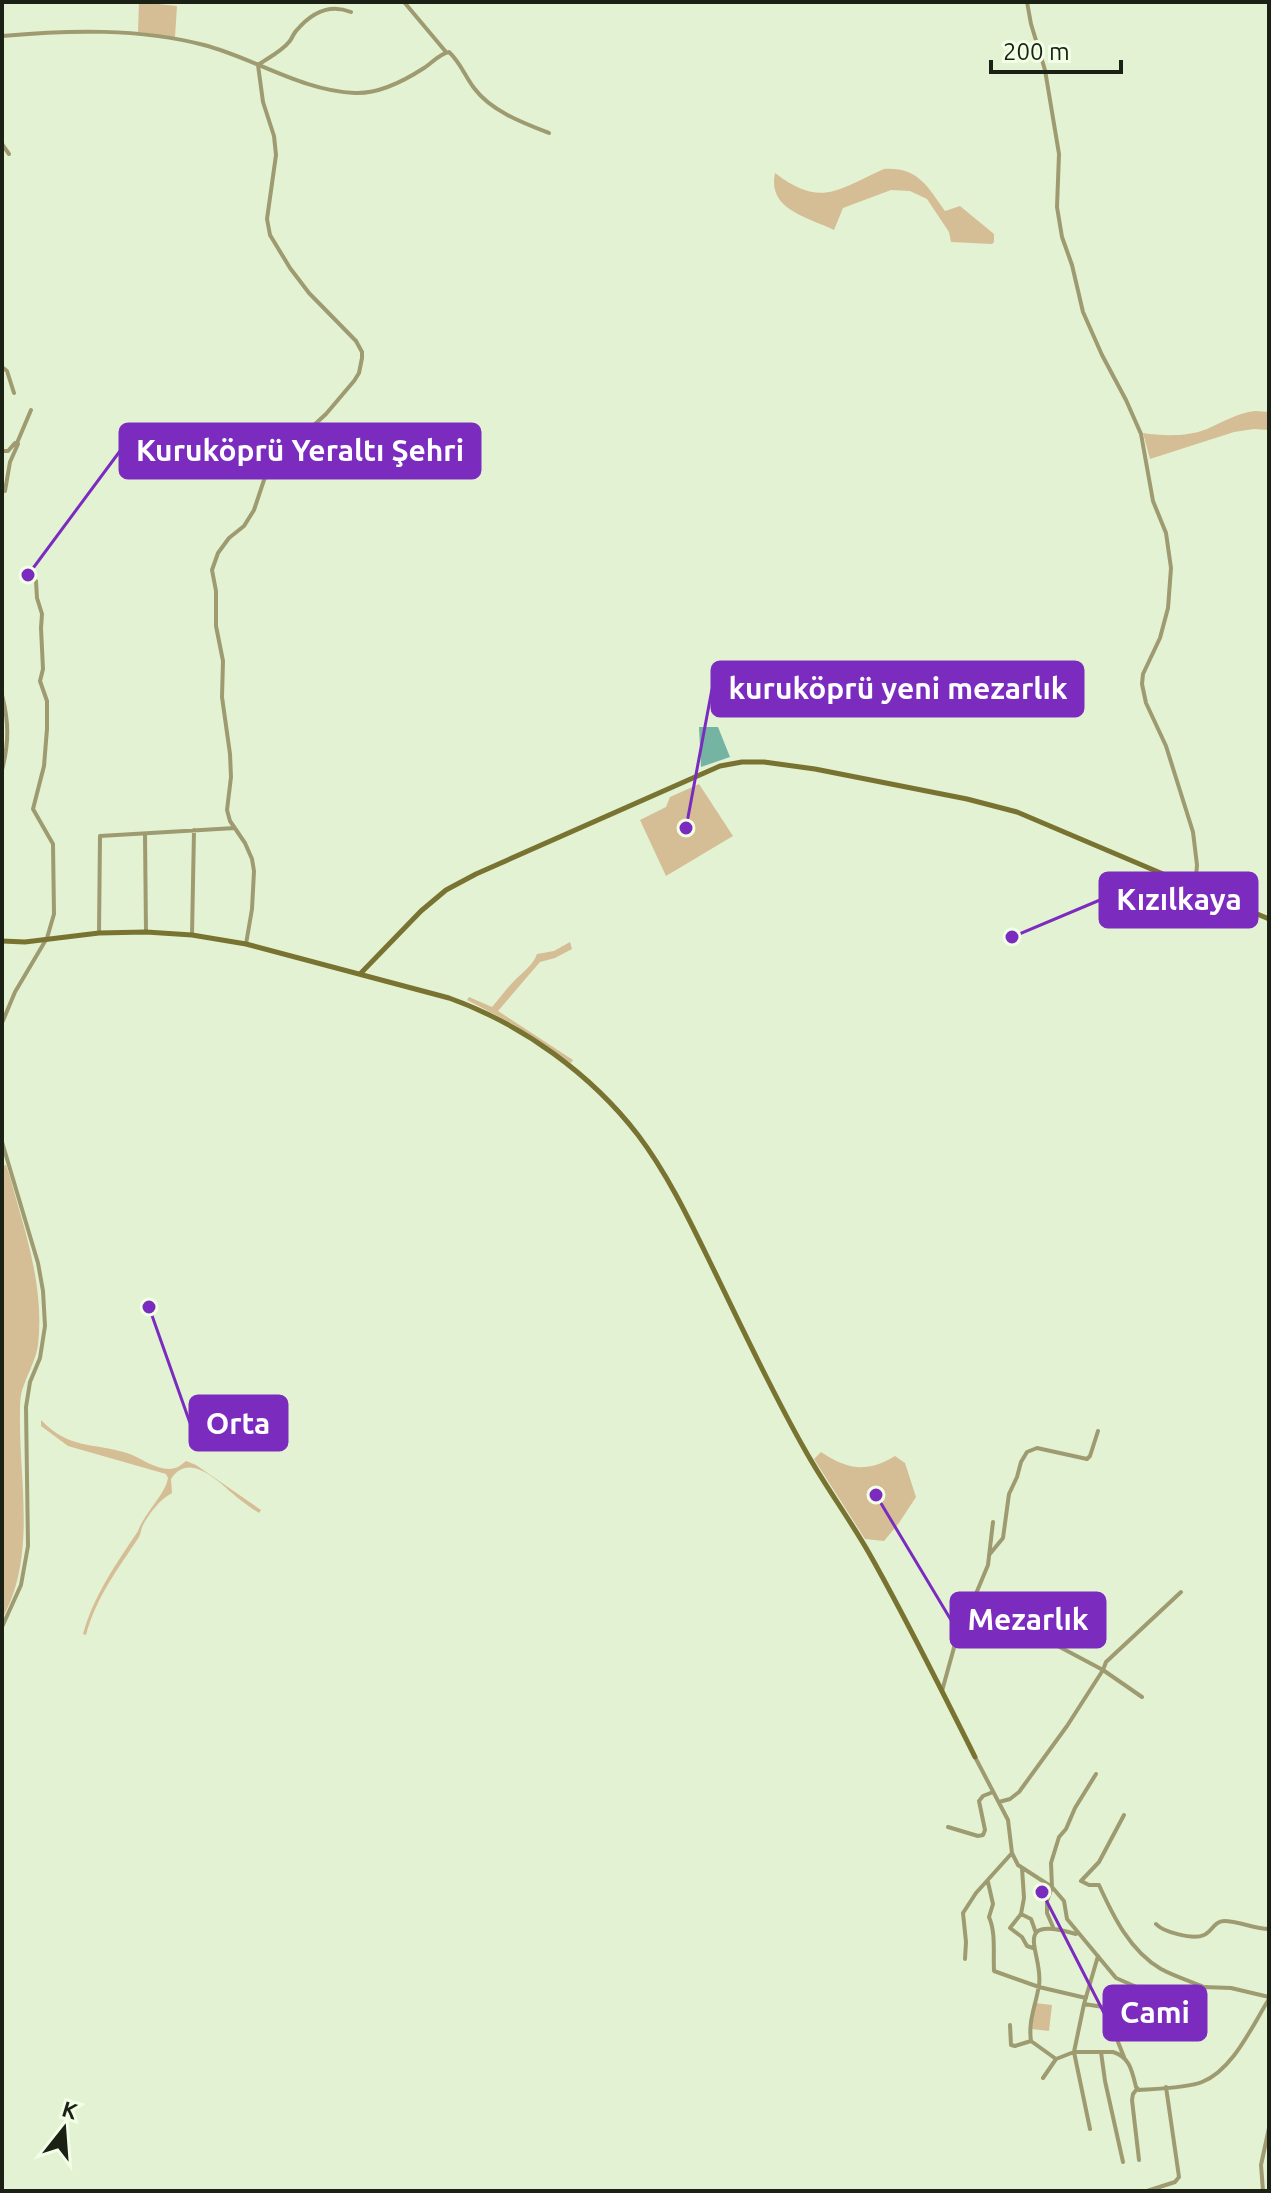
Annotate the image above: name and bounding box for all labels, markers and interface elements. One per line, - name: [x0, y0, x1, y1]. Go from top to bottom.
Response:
- scale bar: [991, 24, 1121, 74]
- text: 200 m: [1003, 38, 1070, 65]
- callout: Kuruköprü Yeraltı Şehri: [120, 424, 480, 478]
- text: Kuruköprü Yeraltı Şehri: [136, 433, 464, 467]
- callout: kuruköprü yeni mezarlık: [712, 662, 1083, 716]
- text: kuruköprü yeni mezarlık: [728, 671, 1068, 705]
- callout: Kızılkaya: [1100, 873, 1257, 927]
- text: Kızılkaya: [1116, 882, 1242, 916]
- callout: Orta: [190, 1396, 287, 1450]
- text: Orta: [206, 1406, 270, 1440]
- callout: Mezarlık: [951, 1593, 1105, 1647]
- text: Mezarlık: [967, 1602, 1089, 1636]
- callout: Cami: [1104, 1986, 1206, 2040]
- text: Cami: [1120, 1995, 1190, 2029]
- north arrow: [24, 2089, 104, 2169]
- text: K: [59, 2095, 81, 2124]

